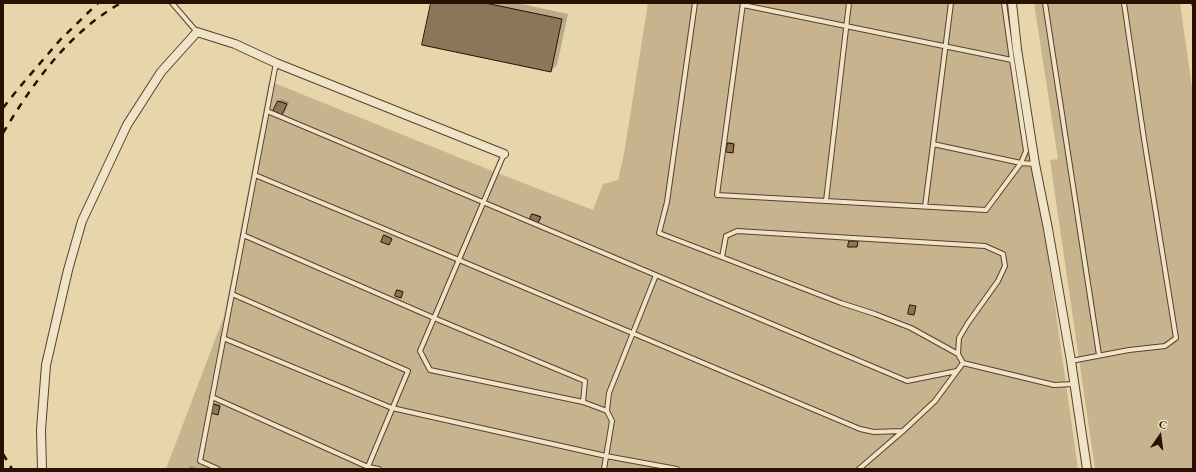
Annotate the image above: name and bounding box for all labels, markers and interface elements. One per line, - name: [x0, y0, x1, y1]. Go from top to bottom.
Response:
- north arrow: [1140, 416, 1180, 456]
- text: С: [1157, 417, 1168, 432]

